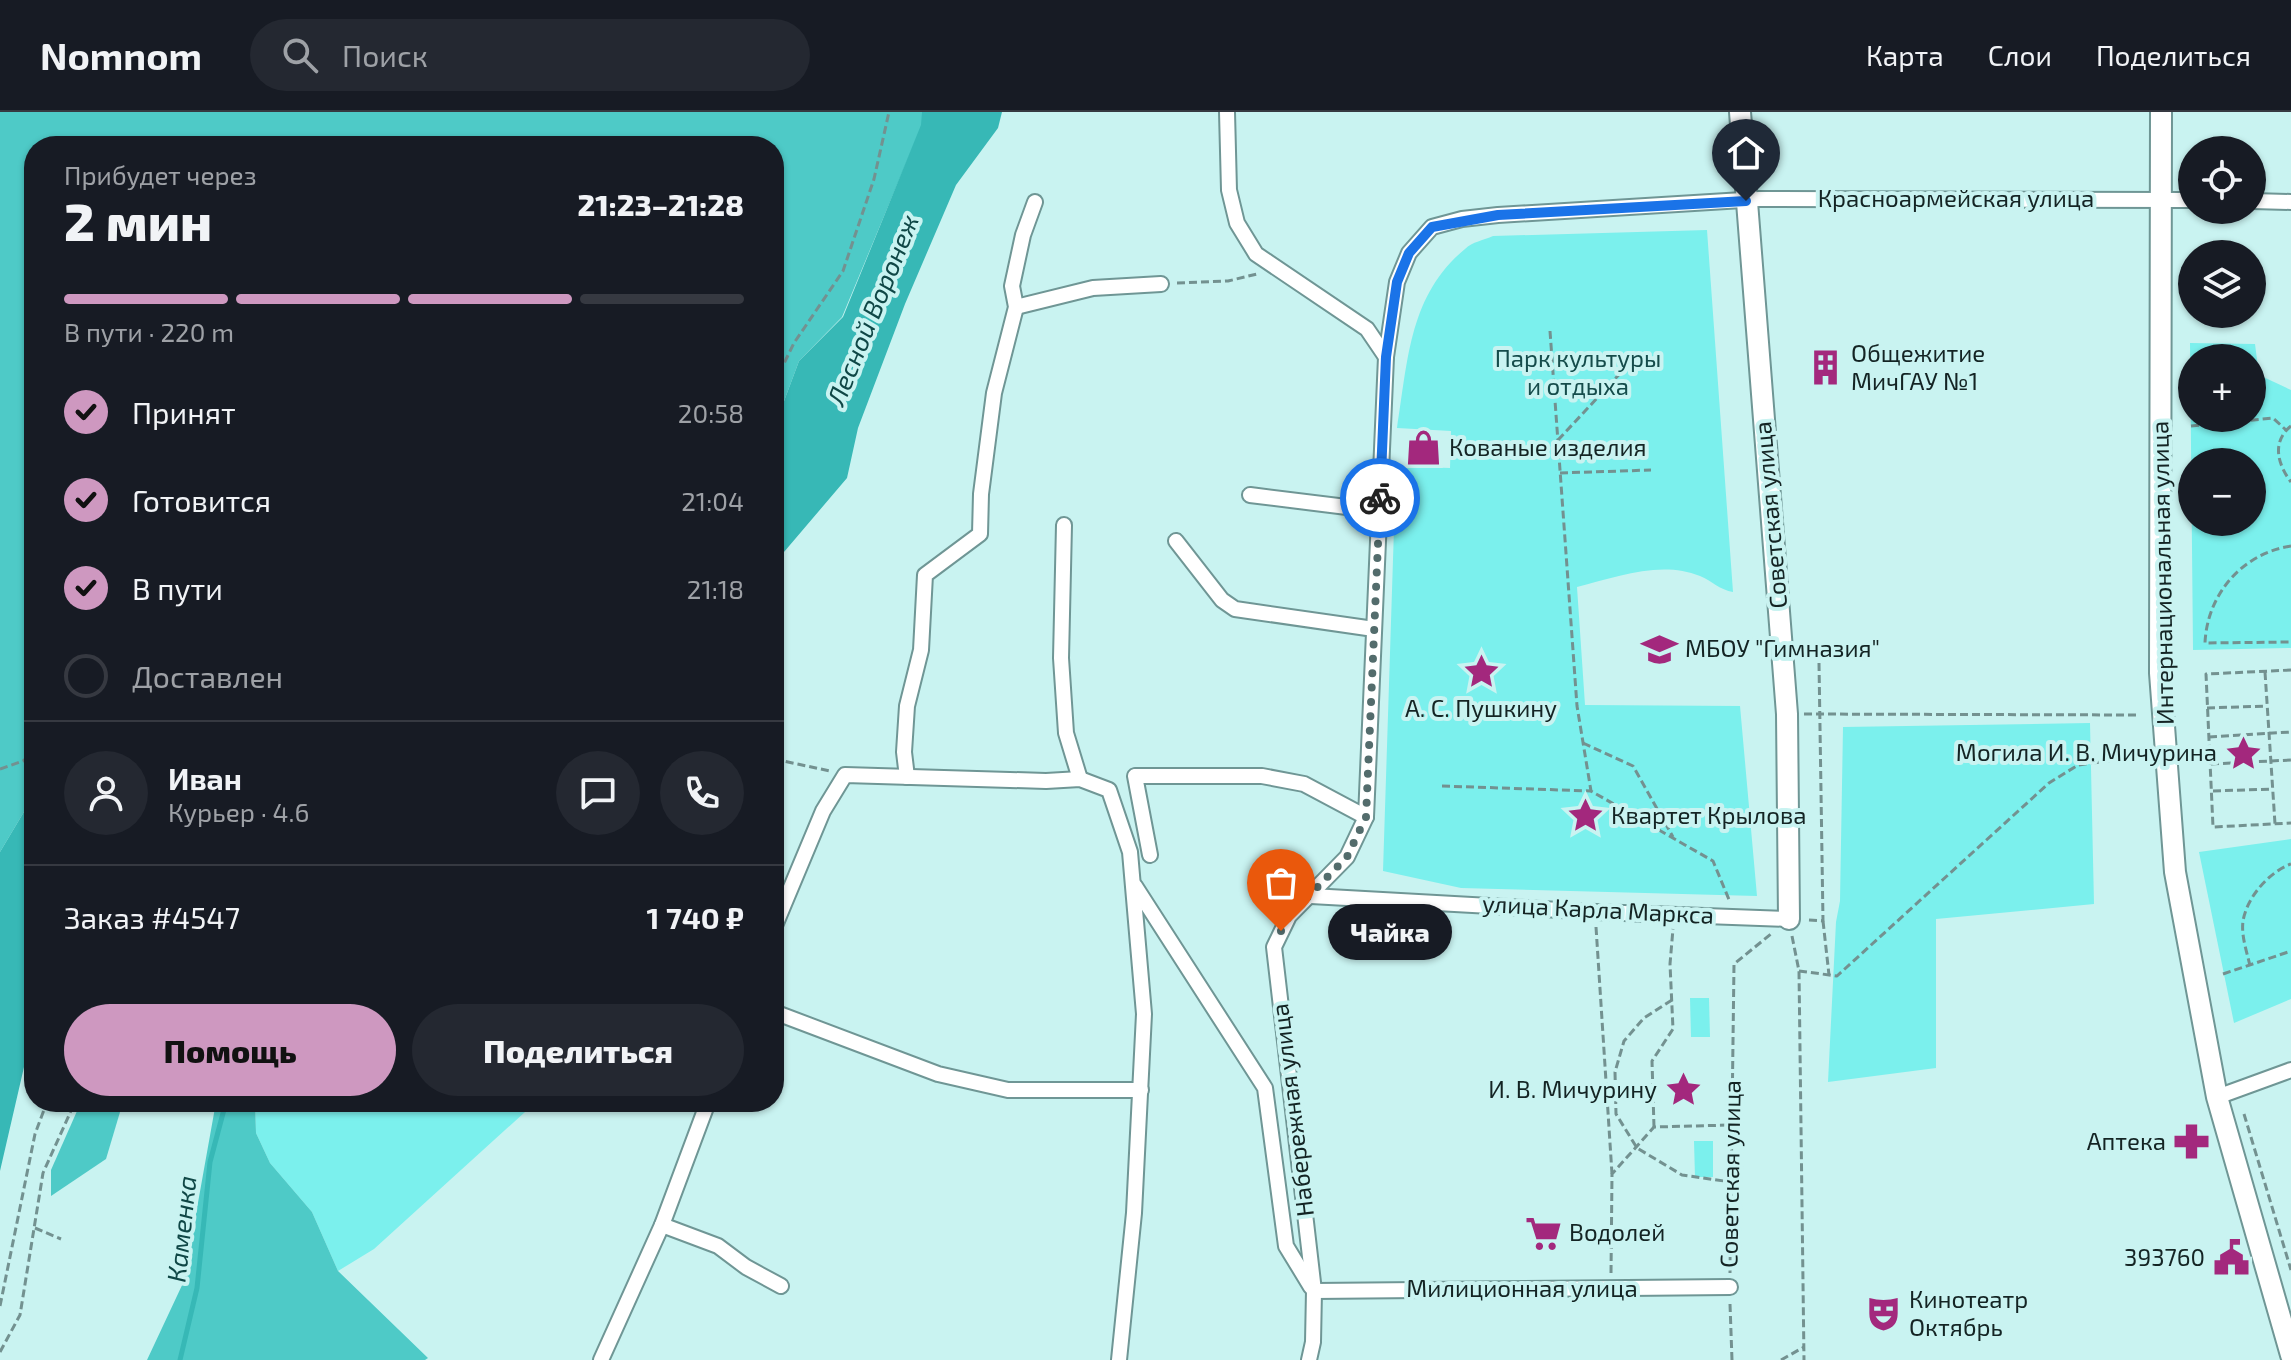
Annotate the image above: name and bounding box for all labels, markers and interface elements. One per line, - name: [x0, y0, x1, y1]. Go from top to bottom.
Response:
- search box: [250, 19, 810, 91]
- text: Nomnom: [40, 32, 202, 78]
- icon: search: [278, 33, 322, 77]
- text: Поиск: [342, 37, 428, 73]
- text: Карта: [1866, 38, 1944, 72]
- text: Слои: [1988, 38, 2052, 72]
- text: Поделиться: [2096, 38, 2251, 72]
- pin: [1712, 119, 1780, 201]
- icon: home: [1724, 131, 1768, 175]
- map controls: [2178, 136, 2266, 536]
- button: locate: [2178, 136, 2266, 224]
- text: Прибудет через: [64, 159, 257, 190]
- street label: Красноармейская улица: [1818, 183, 2094, 213]
- text: 21:23–21:28: [578, 186, 744, 222]
- text: 2 мин: [64, 189, 212, 251]
- water label: Лесной Воронеж: [819, 209, 924, 410]
- button: layers: [2178, 240, 2266, 328]
- text: В пути · 220 m: [64, 316, 234, 347]
- place label: Общежитие МичГАУ №1: [1851, 338, 1985, 395]
- park label: Парк культуры и отдыха: [1495, 343, 1661, 400]
- button: +: [2178, 344, 2266, 432]
- building icon: Общежитие МичГАУ №1: [1806, 349, 1844, 387]
- icon: check: [64, 390, 108, 434]
- text: Принят: [132, 394, 236, 430]
- text: 20:58: [678, 397, 744, 428]
- street label: Советская улица: [1747, 420, 1793, 610]
- street label: Интернациональная улица: [2144, 421, 2180, 725]
- shop icon: Кованые изделия: [1404, 429, 1442, 467]
- place label: Кованые изделия: [1449, 432, 1647, 461]
- button: −: [2178, 448, 2266, 536]
- courier: [1340, 458, 1420, 538]
- icon: bike: [1358, 476, 1402, 520]
- icon: check: [64, 478, 108, 522]
- text: Готовится: [132, 482, 271, 518]
- text: 21:04: [681, 485, 744, 516]
- icon: check: [64, 566, 108, 610]
- text: В пути: [132, 570, 223, 606]
- text: 21:18: [687, 573, 744, 604]
- school or university icon: МБОУ "Гимназия": [1640, 630, 1678, 668]
- place label: МБОУ "Гимназия": [1685, 633, 1880, 662]
- place icon: А. С. Пушкину: [1462, 653, 1500, 691]
- text: Доставлен: [132, 658, 283, 694]
- place label: А. С. Пушкину: [1405, 693, 1557, 723]
- place icon: Могила И. В. Мичурина: [2224, 734, 2262, 772]
- place label: Могила И. В. Мичурина: [1956, 737, 2217, 767]
- button: person: [64, 751, 148, 835]
- button: chat: [556, 751, 640, 835]
- button: phone: [660, 751, 744, 835]
- text: Иван: [168, 760, 242, 796]
- text: Курьер · 4.6: [168, 796, 309, 827]
- place icon: Квартет Крылова: [1566, 797, 1604, 835]
- place label: Квартет Крылова: [1611, 800, 1807, 829]
- pin: [1247, 849, 1315, 931]
- icon: bag: [1259, 861, 1303, 905]
- street label: улица Карла Маркса: [1481, 888, 1715, 930]
- text: Заказ #4547: [64, 899, 240, 935]
- text: 1 740 ₽: [646, 899, 744, 935]
- callout: Чайка: [1329, 903, 1453, 959]
- text: Чайка: [1350, 916, 1430, 947]
- street label: Набережная улица: [1264, 1002, 1320, 1218]
- button: Помощь: [64, 1004, 396, 1096]
- button: Поделиться: [412, 1004, 744, 1096]
- place icon: И. В. Мичурину: [1664, 1071, 1702, 1109]
- place label: И. В. Мичурину: [1488, 1074, 1657, 1104]
- street label: Советская улица: [1713, 1080, 1747, 1268]
- pharmacy icon: Аптека: [2173, 1123, 2211, 1161]
- place label: Аптека: [2087, 1126, 2166, 1155]
- water label: Каменка: [159, 1174, 202, 1284]
- supermarket icon: Водолей: [1524, 1214, 1562, 1252]
- place label: Водолей: [1569, 1217, 1665, 1246]
- public building icon: 393760: [2212, 1239, 2250, 1277]
- place label: 393760: [2124, 1242, 2205, 1271]
- street label: Милиционная улица: [1406, 1273, 1638, 1303]
- place label: Кинотеатр Октябрь: [1909, 1284, 2028, 1341]
- theatre icon: Кинотеатр Октябрь: [1864, 1295, 1902, 1333]

